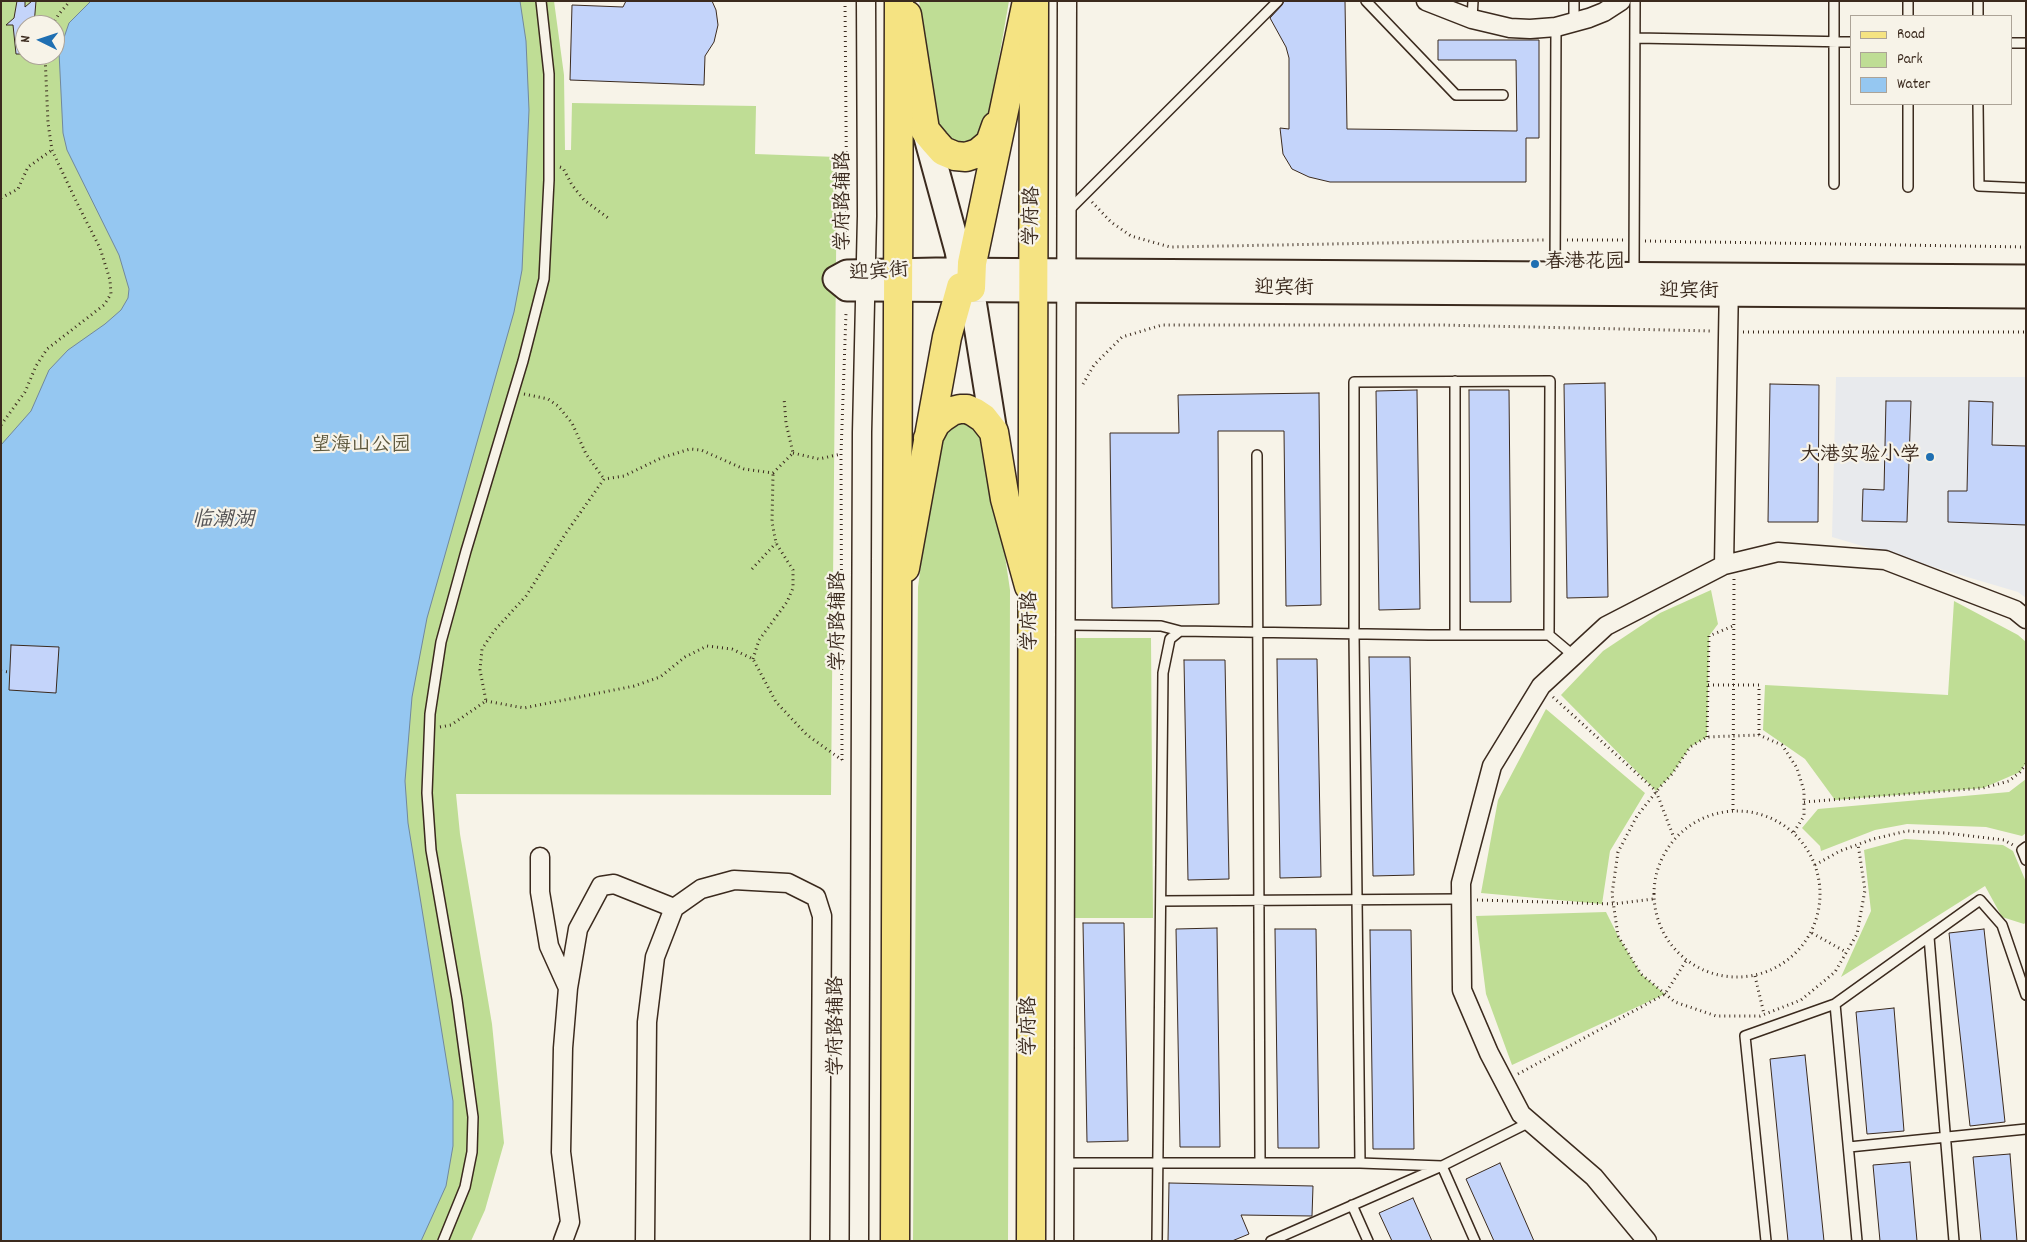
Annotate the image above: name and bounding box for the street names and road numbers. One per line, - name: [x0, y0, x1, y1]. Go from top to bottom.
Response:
- street label: 学府路辅路: [833, 151, 857, 251]
- street label: 学府路: [1021, 186, 1047, 246]
- street label: 迎宾街: [848, 260, 910, 288]
- street label: 迎宾街: [1254, 278, 1314, 302]
- street label: 迎宾街: [1659, 281, 1719, 305]
- street label: 学府路辅路: [828, 571, 852, 671]
- street label: 学府路: [1020, 591, 1044, 651]
- street label: 学府路辅路: [826, 976, 850, 1076]
- street label: 学府路: [1019, 996, 1043, 1056]

